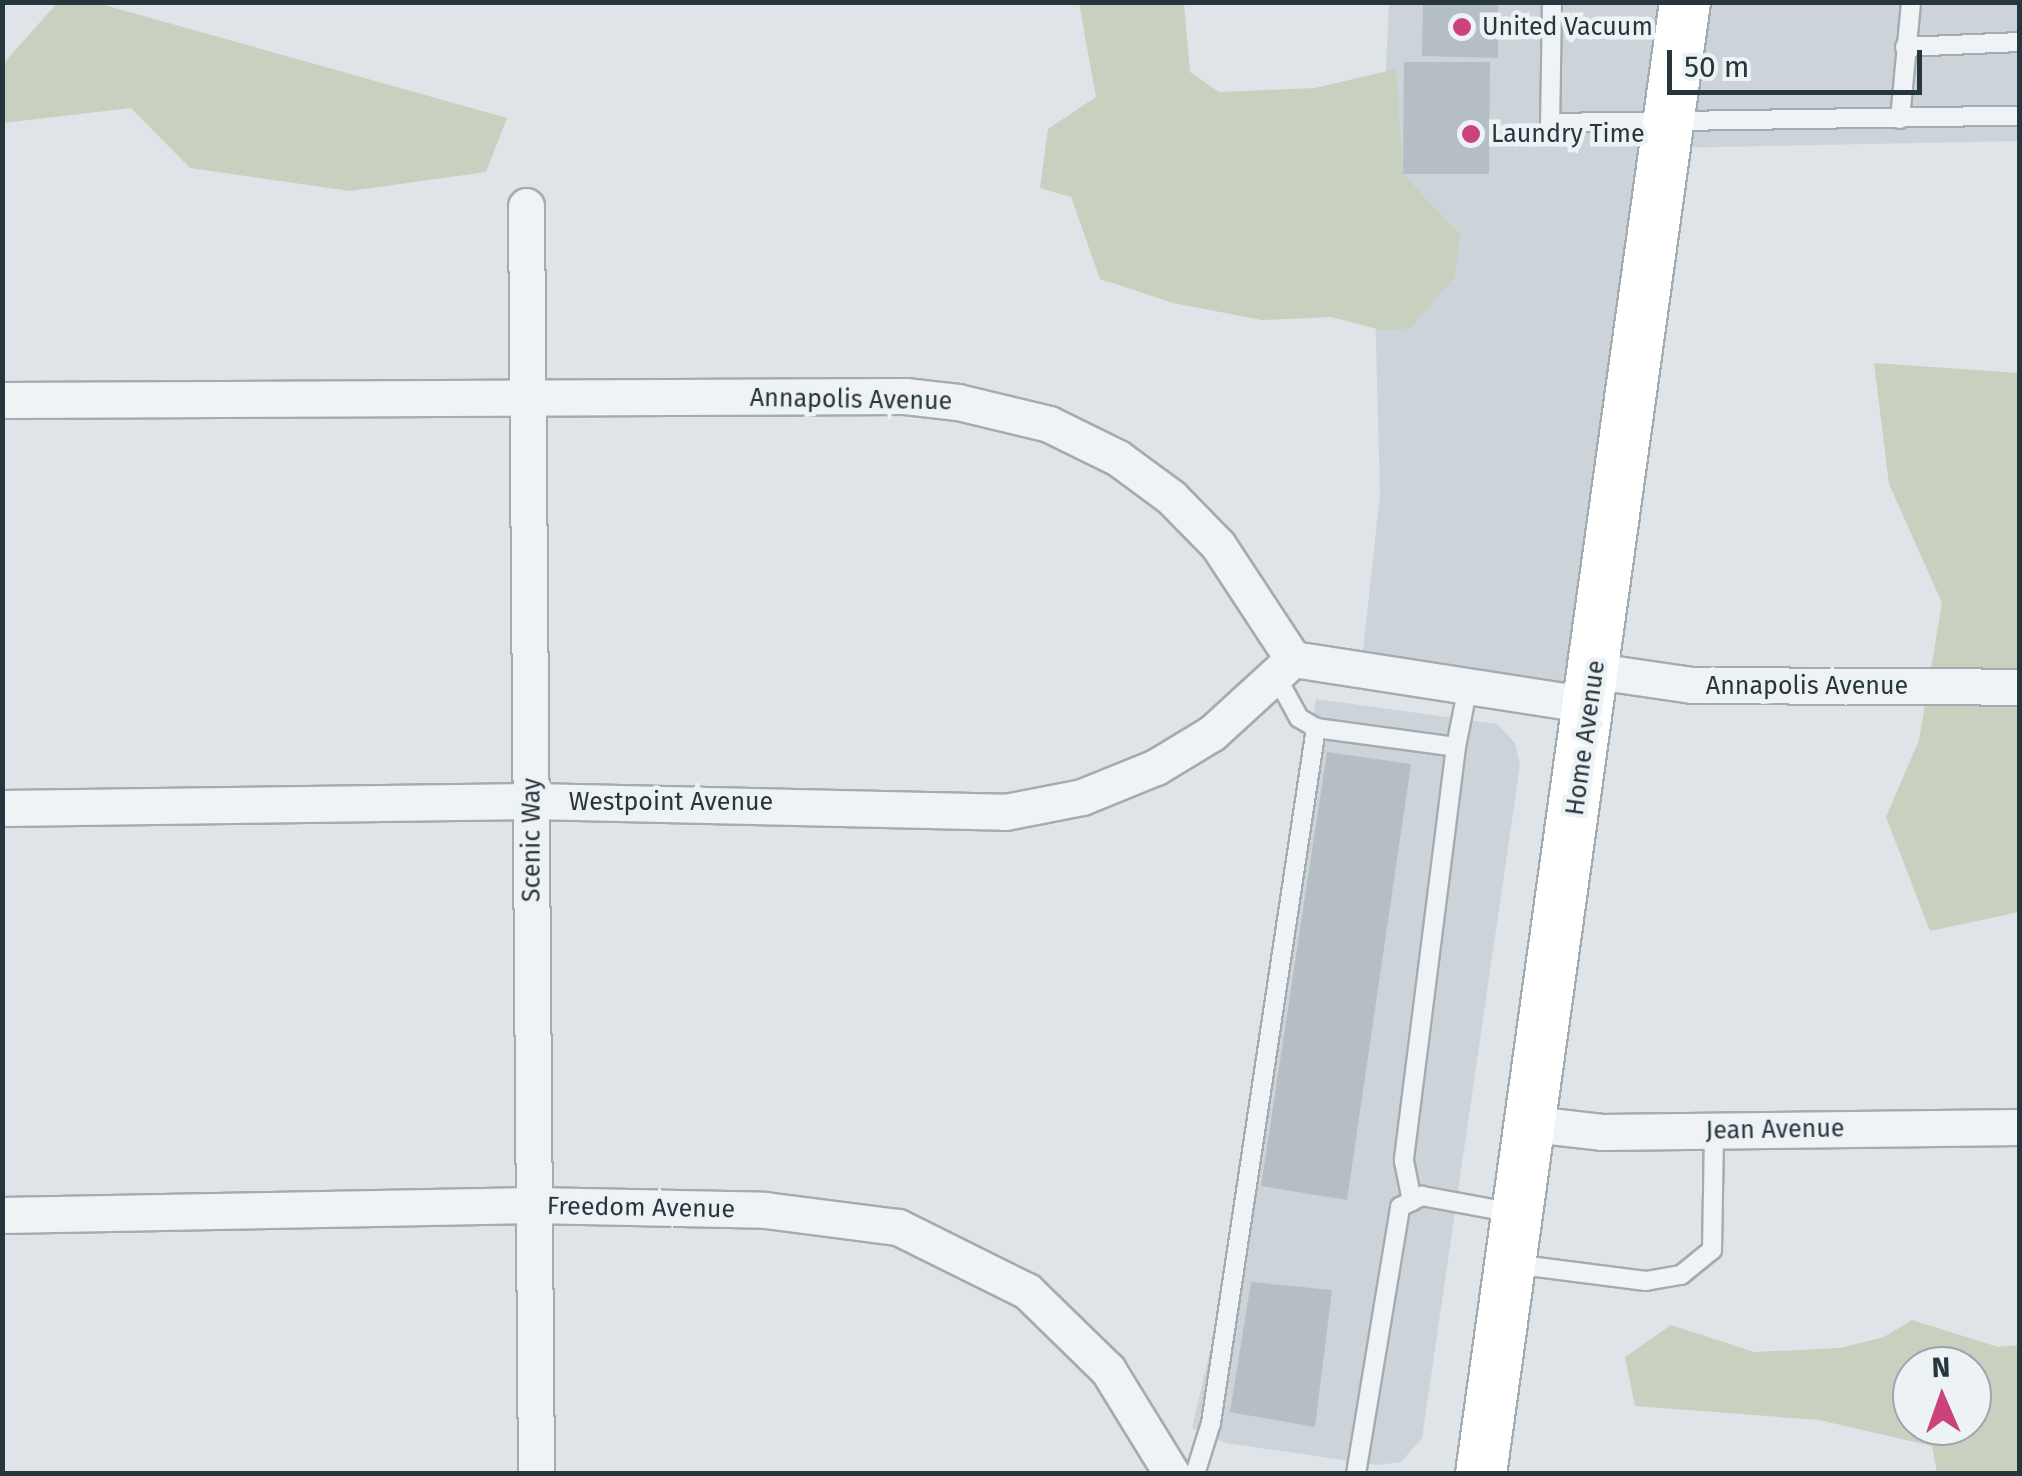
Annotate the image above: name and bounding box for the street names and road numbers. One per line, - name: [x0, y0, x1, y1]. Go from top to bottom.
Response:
- street label: Annapolis Avenue: [750, 383, 952, 417]
- street label: Home Avenue: [1560, 659, 1612, 817]
- street label: Annapolis Avenue: [1706, 671, 1908, 701]
- street label: Scenic Way: [517, 778, 547, 902]
- street label: Westpoint Avenue: [569, 787, 773, 817]
- street label: Jean Avenue: [1705, 1114, 1845, 1146]
- street label: Freedom Avenue: [547, 1191, 735, 1225]

